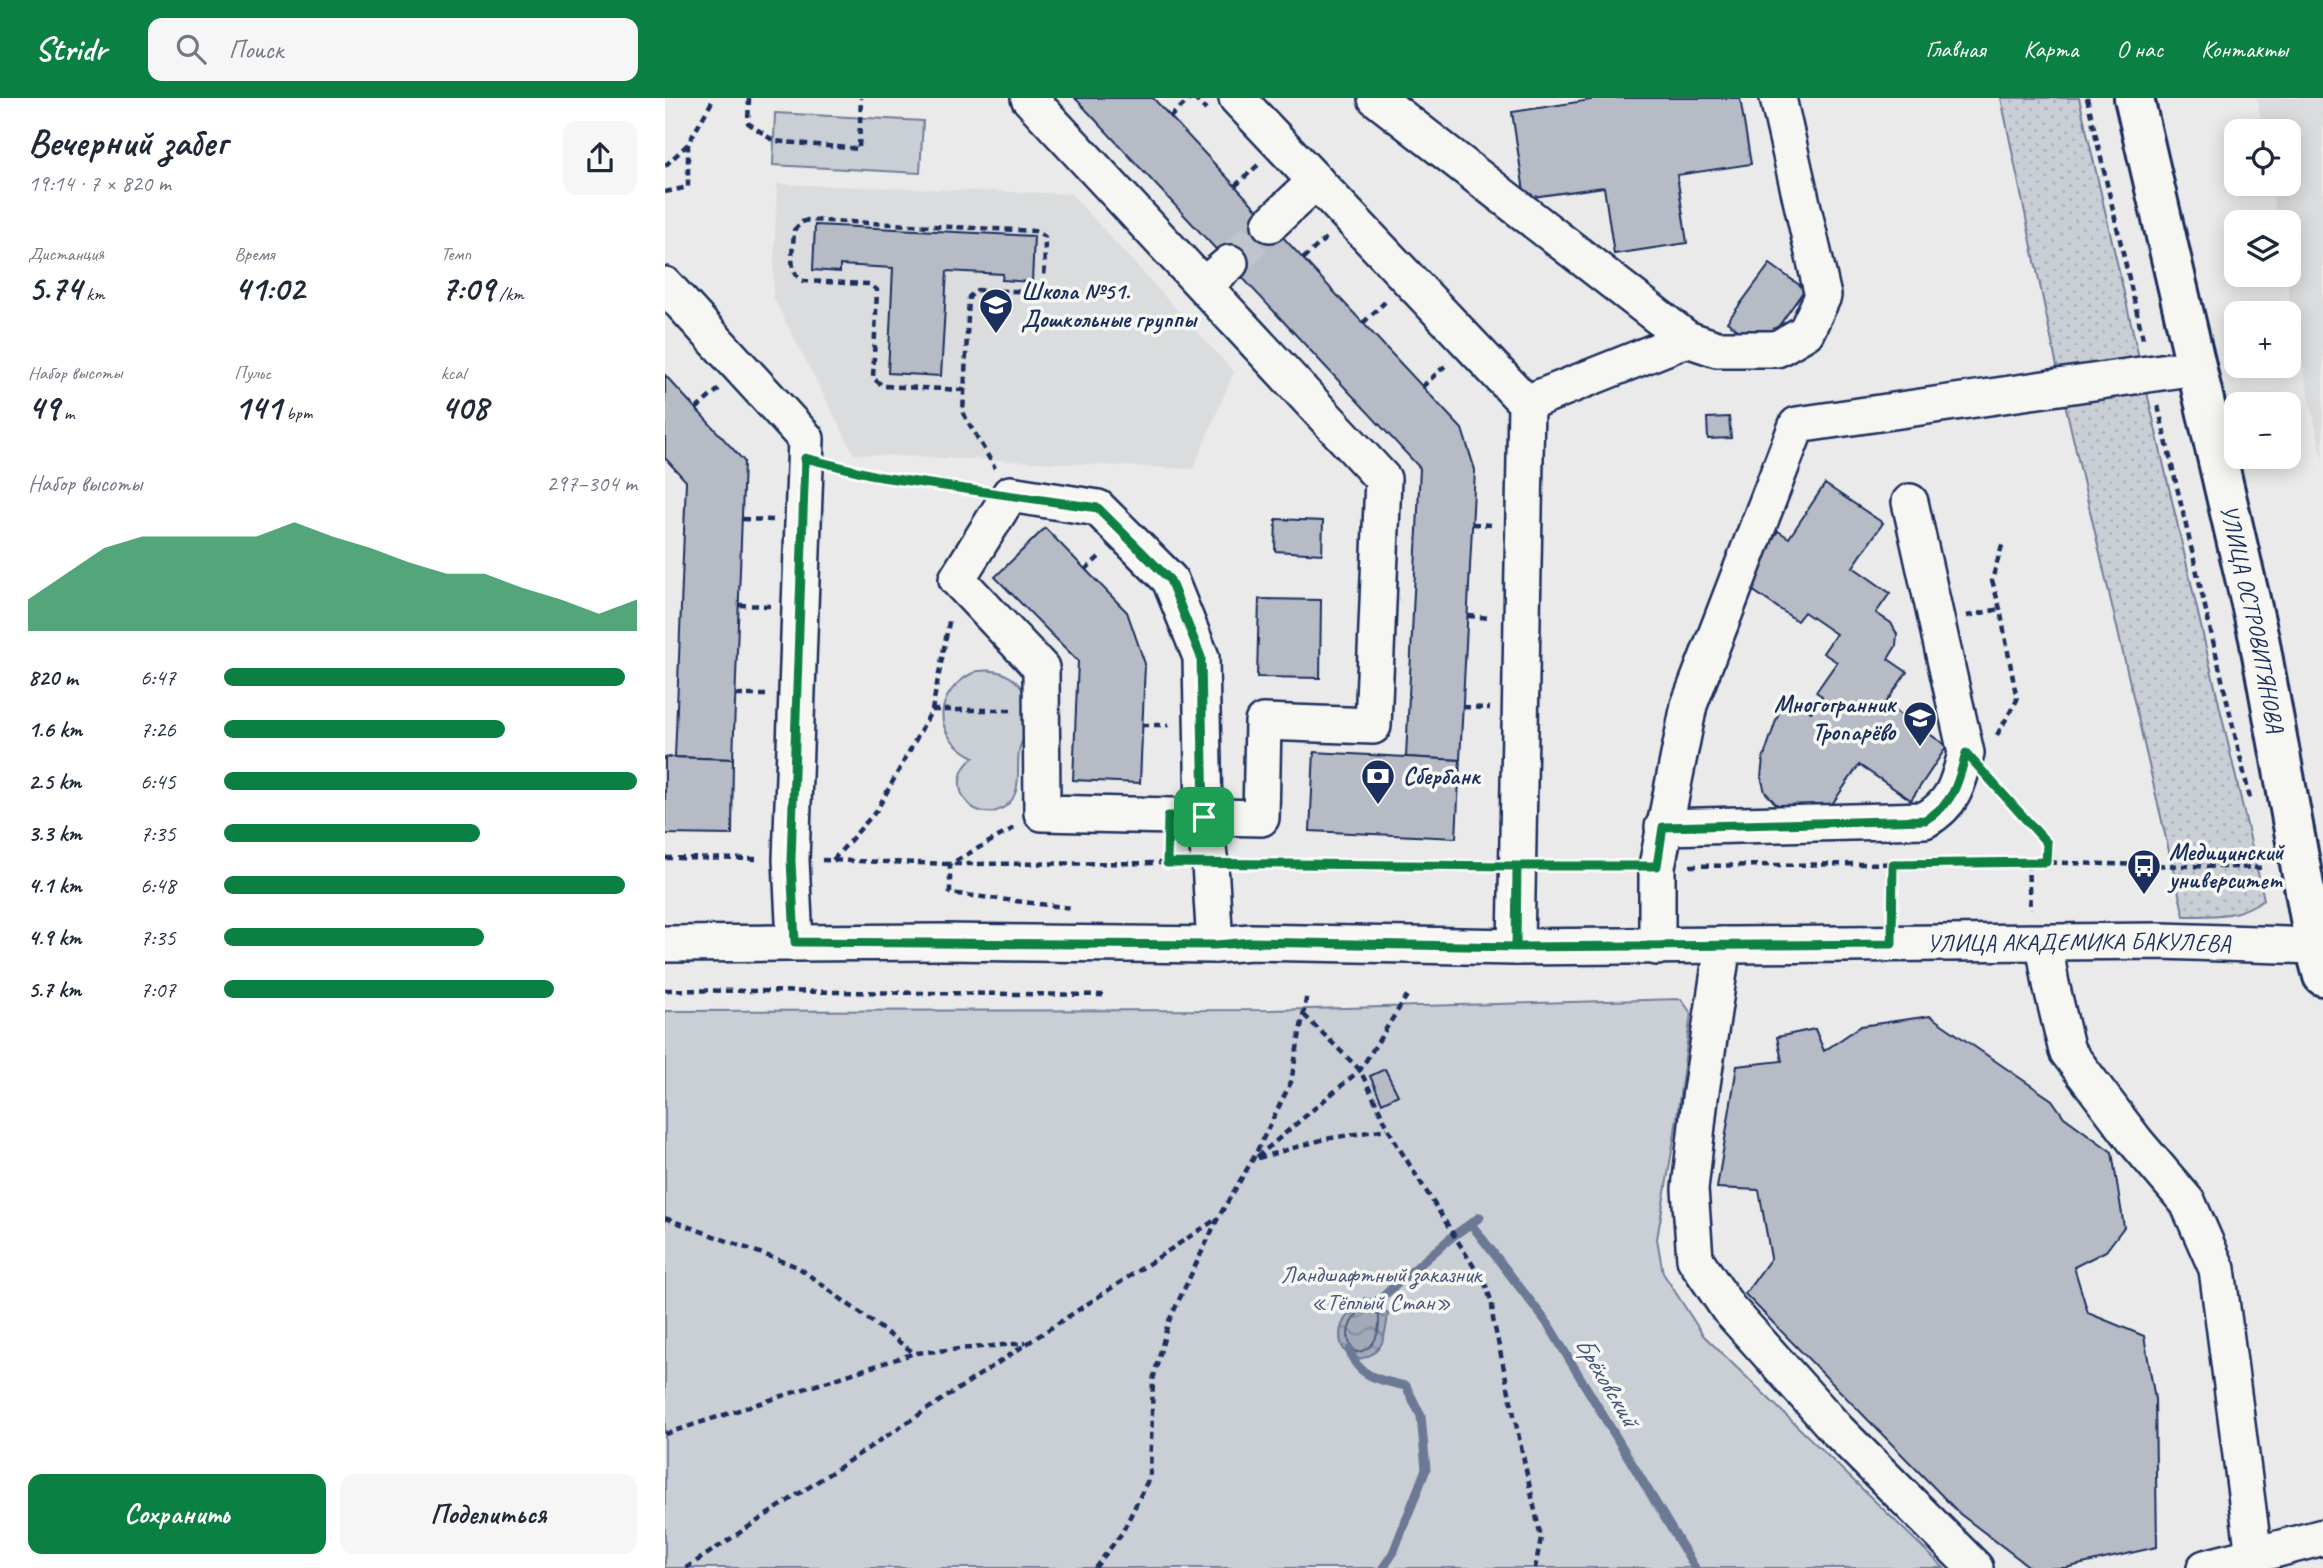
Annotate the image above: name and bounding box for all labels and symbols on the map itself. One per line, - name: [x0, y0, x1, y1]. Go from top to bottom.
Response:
- place label: Школа №51. Дошкольные группы: [1021, 276, 1198, 334]
- school or university icon: Школа №51. Дошкольные группы: [977, 286, 1015, 335]
- street label: УЛИЦА ОСТРОВИТЯНОВА: [2214, 501, 2291, 736]
- place label: Многогранник Тропарёво: [1774, 689, 1897, 747]
- school or university icon: Многогранник Тропарёво: [1901, 699, 1939, 748]
- bank icon: Сбербанк: [1359, 757, 1397, 806]
- place label: Сбербанк: [1403, 761, 1482, 791]
- pin: [1174, 787, 1234, 847]
- place label: Медицинский университет: [2167, 837, 2285, 895]
- bus stop icon: Медицинский университет: [2125, 847, 2163, 896]
- street label: УЛИЦА АКАДЕМИКА БАКУЛЕВА: [1927, 926, 2232, 958]
- park label: Ландшафтный заказник «Тёплый Стан»: [1281, 1259, 1484, 1317]
- water label: Брёховский: [1567, 1330, 1649, 1436]

